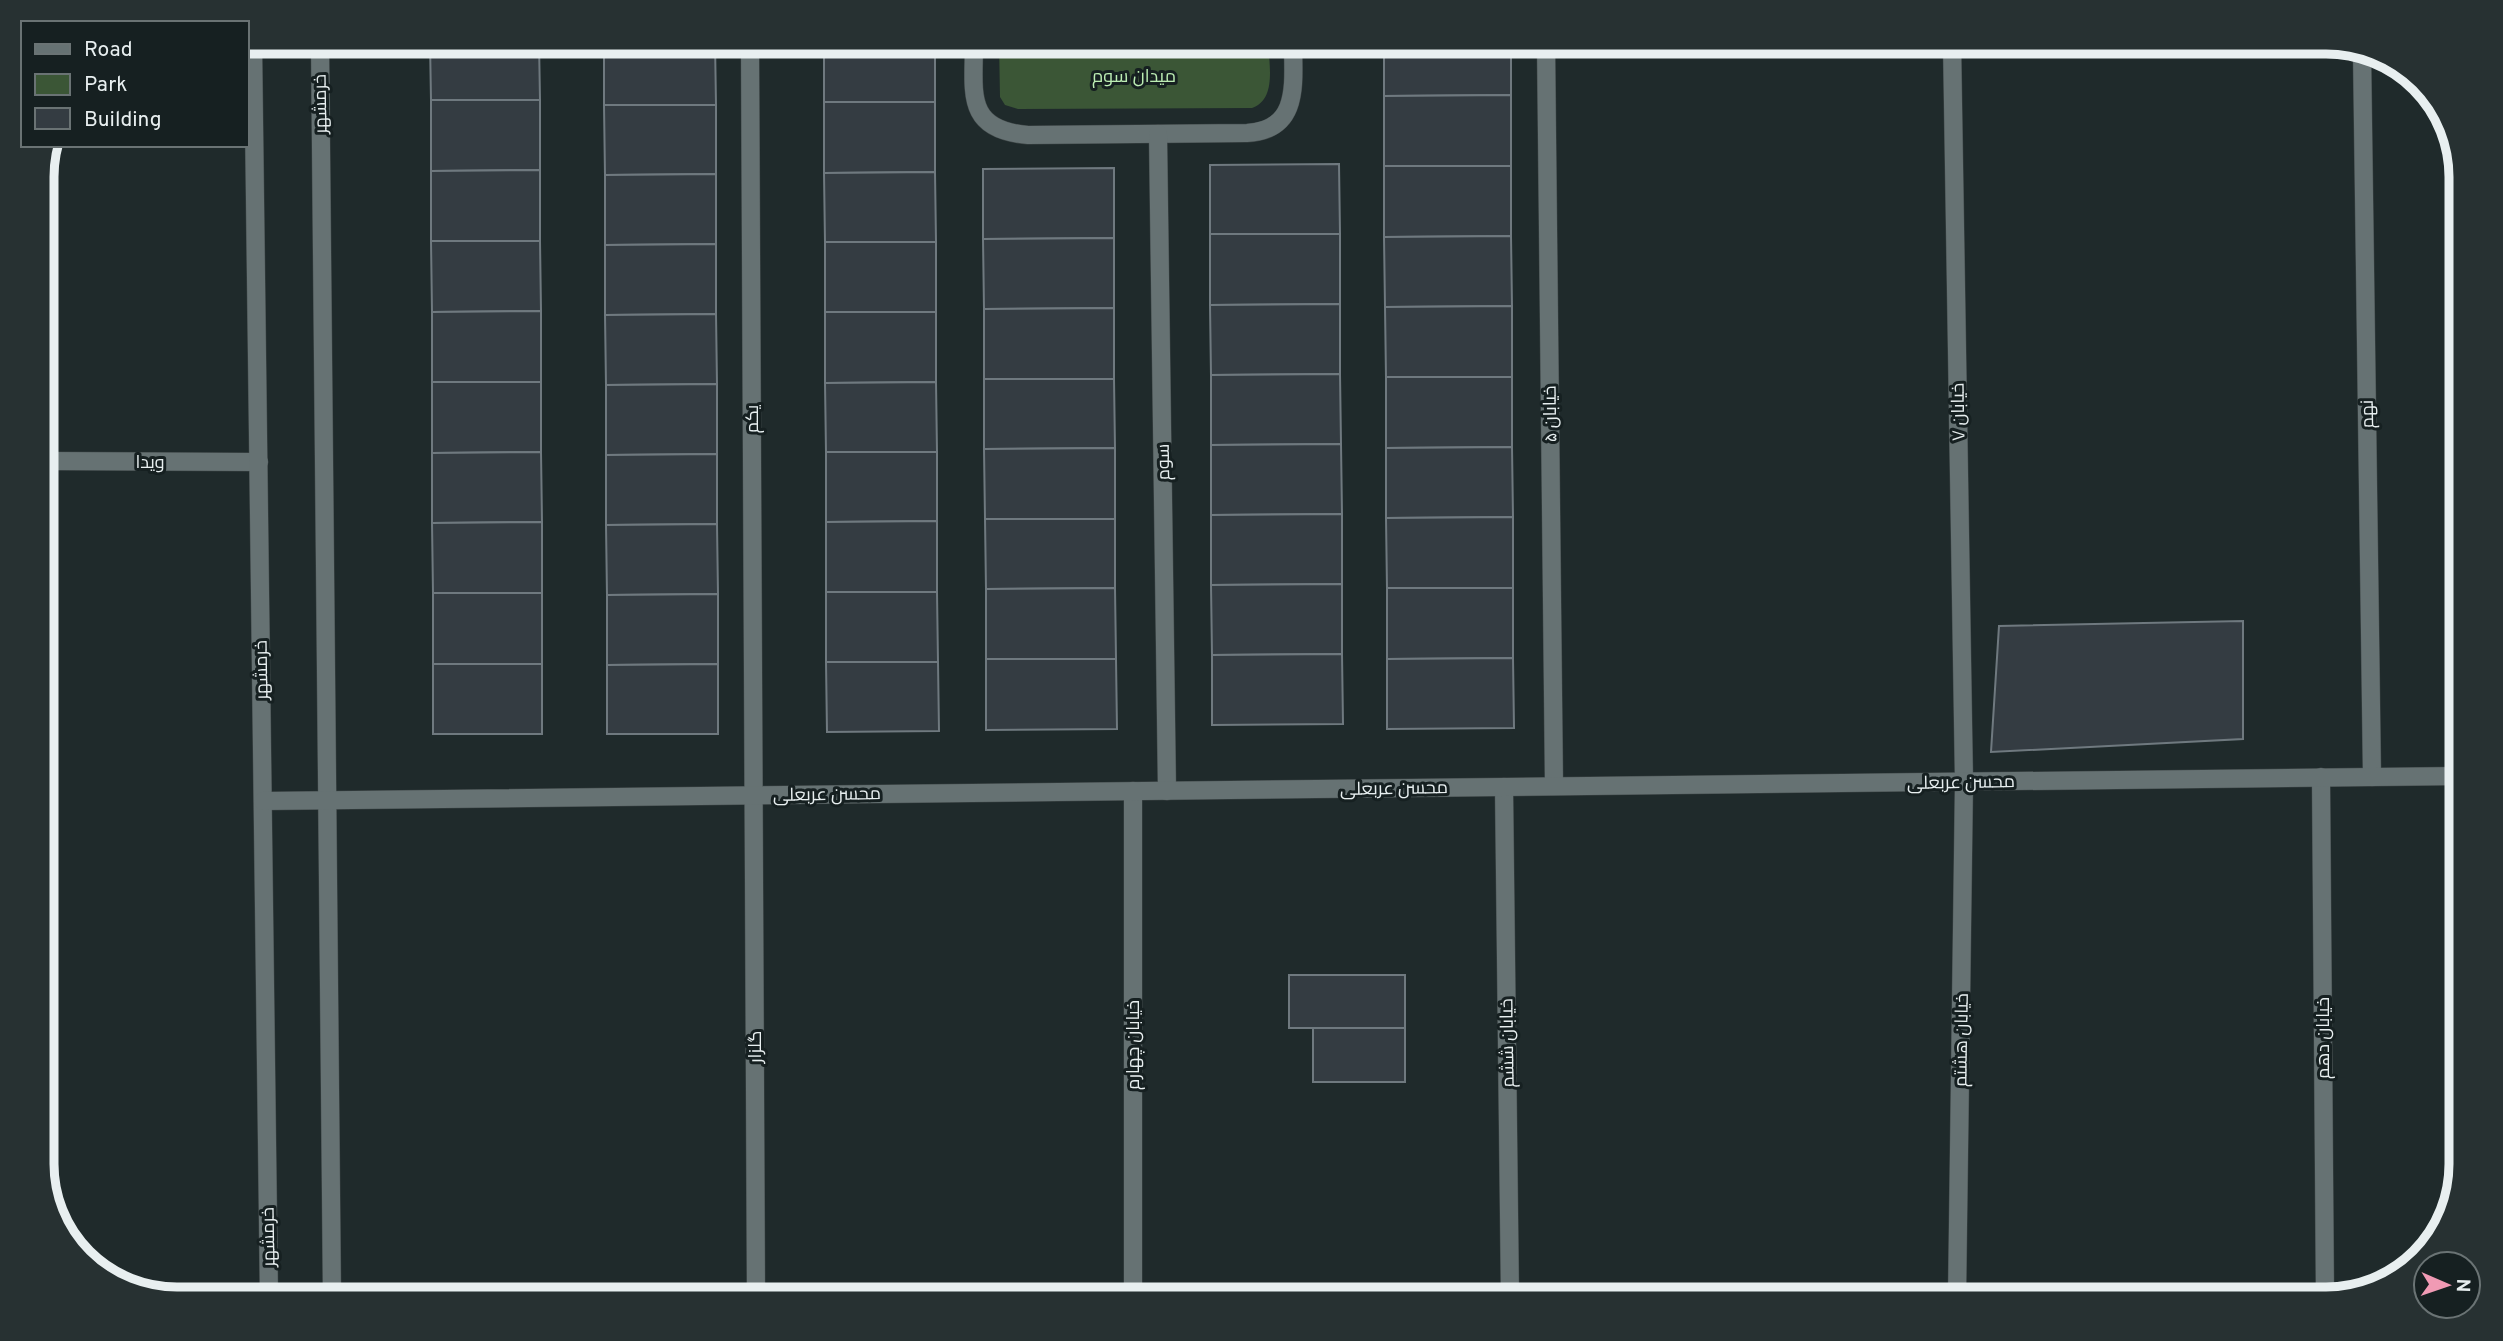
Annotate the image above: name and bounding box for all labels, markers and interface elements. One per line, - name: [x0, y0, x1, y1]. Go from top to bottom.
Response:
- legend: [21, 21, 248, 147]
- text: Road: [84, 37, 133, 64]
- park label: میدان سوم: [1092, 66, 1176, 89]
- text: Park: [84, 72, 127, 99]
- street label: خرمشهر: [309, 74, 334, 135]
- text: Building: [84, 107, 162, 134]
- street label: خیابان ۷: [1947, 383, 1972, 441]
- street label: خیابان ۵: [1540, 385, 1563, 443]
- street label: نهم: [2357, 399, 2380, 428]
- street label: یکم: [742, 405, 765, 433]
- street label: سوم: [1153, 443, 1176, 480]
- street label: ویدا: [135, 452, 165, 475]
- street label: خرمشهر: [250, 640, 275, 701]
- street label: محسن عربعلی: [1907, 771, 2015, 796]
- street label: محسن عربعلی: [1340, 777, 1448, 802]
- street label: محسن عربعلی: [773, 783, 881, 808]
- street label: خیابان هشتم: [1950, 993, 1975, 1087]
- street label: خیابان دهم: [2313, 997, 2336, 1079]
- street label: خیابان ششم: [1496, 998, 1521, 1088]
- street label: خیابان چهارم: [1123, 1000, 1146, 1090]
- street label: گلزار: [745, 1031, 768, 1064]
- street label: خرمشهر: [257, 1207, 282, 1268]
- north arrow: [2412, 1250, 2482, 1320]
- text: N: [2450, 1278, 2474, 1293]

